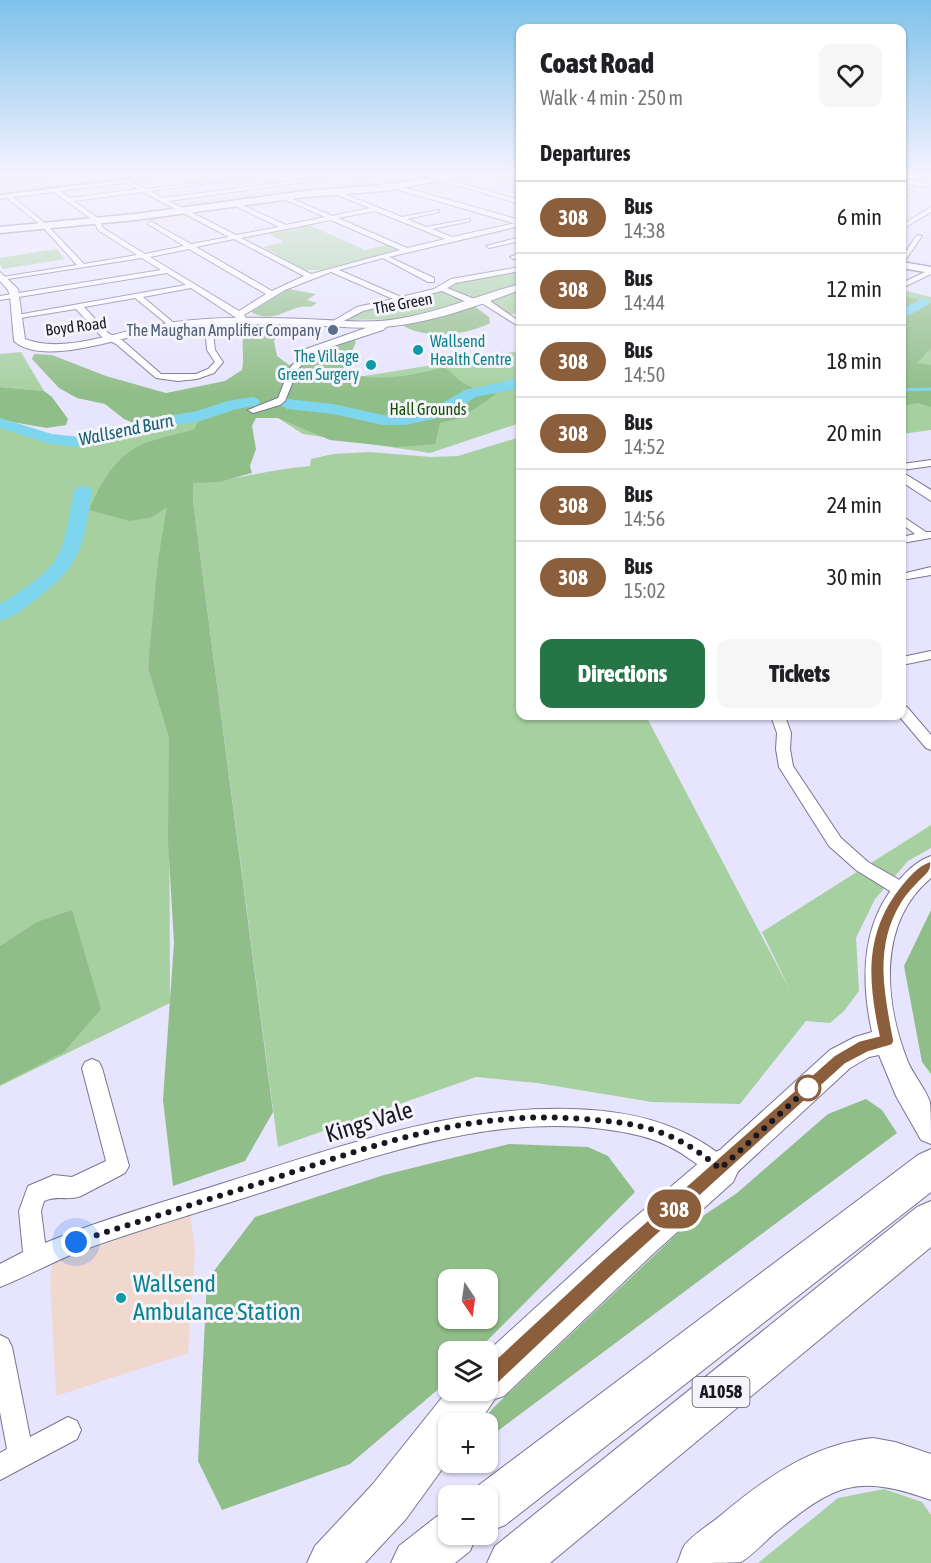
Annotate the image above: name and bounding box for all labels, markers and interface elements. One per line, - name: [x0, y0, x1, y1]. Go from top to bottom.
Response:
- button: heart: [819, 44, 882, 107]
- text: Coast Road: [540, 47, 654, 79]
- text: Walk · 4 min · 250 m: [540, 86, 683, 109]
- text: Departures: [540, 140, 630, 166]
- text: Bus: [624, 193, 653, 219]
- text: 6 min: [837, 204, 882, 230]
- text: 308: [558, 205, 588, 229]
- text: 14:38: [624, 219, 665, 242]
- text: Bus: [624, 265, 653, 291]
- text: 12 min: [827, 276, 882, 302]
- text: 308: [558, 277, 588, 301]
- street label: The Green: [372, 289, 434, 317]
- text: 14:44: [624, 291, 665, 314]
- street label: Boyd Road: [44, 313, 108, 340]
- place label: The Maughan Amplifier Company: [126, 321, 321, 340]
- marker: The Maughan Amplifier Company: [326, 323, 340, 337]
- place label: Wallsend Health Centre: [430, 332, 512, 368]
- text: Bus: [624, 337, 653, 363]
- marker: Wallsend Health Centre: [411, 343, 425, 357]
- place label: The Village Green Surgery: [278, 347, 359, 384]
- text: 18 min: [827, 348, 882, 374]
- text: 308: [558, 349, 588, 373]
- marker: The Village Green Surgery: [364, 358, 378, 372]
- text: 14:50: [624, 363, 665, 386]
- park label: Hall Grounds: [390, 400, 467, 418]
- water label: Wallsend Burn: [77, 409, 175, 450]
- text: Bus: [624, 409, 653, 435]
- text: 20 min: [827, 420, 882, 446]
- text: 308: [558, 421, 588, 445]
- text: 14:52: [624, 435, 665, 458]
- text: Bus: [624, 481, 653, 507]
- text: 24 min: [827, 492, 882, 518]
- text: 308: [558, 493, 588, 517]
- text: 14:56: [624, 507, 665, 530]
- text: Bus: [624, 553, 653, 579]
- text: 30 min: [827, 564, 882, 590]
- text: 308: [558, 565, 588, 589]
- text: 15:02: [624, 579, 666, 602]
- button: Directions: [540, 639, 705, 708]
- button: Tickets: [717, 639, 882, 708]
- unlabelled marker: [795, 1075, 821, 1101]
- street label: Kings Vale: [322, 1095, 416, 1148]
- line badge: 308: [640, 1190, 708, 1228]
- text: 308: [659, 1197, 689, 1221]
- your location: [61, 1227, 91, 1257]
- north arrow: [438, 1269, 498, 1329]
- map controls: [438, 1269, 498, 1545]
- place label: Wallsend Ambulance Station: [133, 1270, 301, 1325]
- marker: Wallsend Ambulance Station: [114, 1291, 128, 1305]
- button: layers: [438, 1341, 498, 1401]
- road number: A1058: [692, 1377, 750, 1407]
- button: +: [438, 1413, 498, 1473]
- button: −: [438, 1485, 498, 1545]

